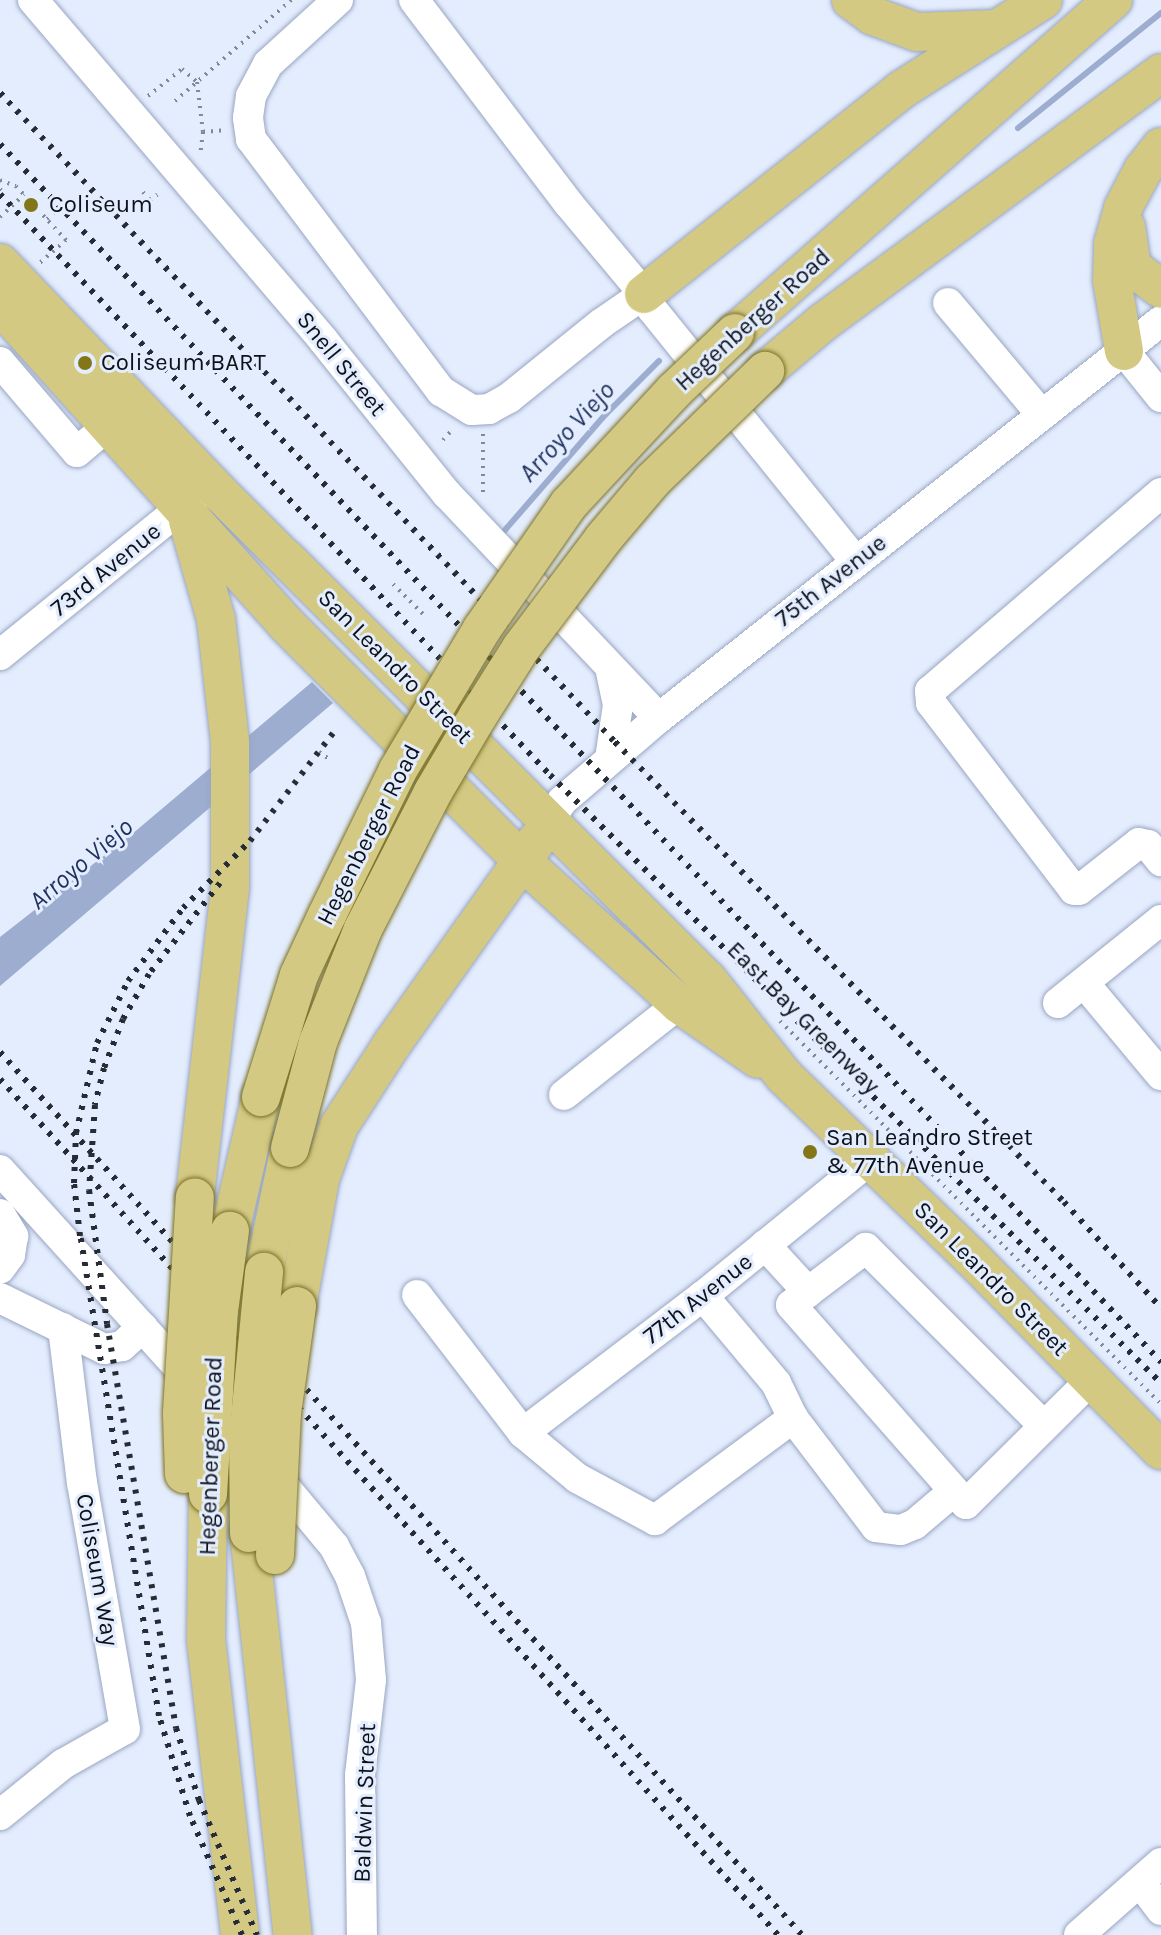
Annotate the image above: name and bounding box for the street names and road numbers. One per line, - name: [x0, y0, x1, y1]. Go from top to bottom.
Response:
- street label: Hegenberger Road: [669, 243, 837, 397]
- street label: Snell Street: [290, 306, 392, 422]
- street label: 73rd Avenue: [45, 517, 167, 623]
- street label: 75th Avenue: [770, 529, 892, 633]
- street label: San Leandro Street: [312, 584, 478, 750]
- street label: Hegenberger Road: [311, 740, 427, 930]
- street label: East Bay Greenway: [721, 936, 885, 1100]
- street label: San Leandro Street: [908, 1196, 1074, 1362]
- street label: 77th Avenue: [638, 1247, 758, 1351]
- street label: Hegenberger Road: [193, 1356, 229, 1556]
- street label: Coliseum Way: [69, 1491, 125, 1649]
- street label: Baldwin Street: [348, 1723, 382, 1883]

